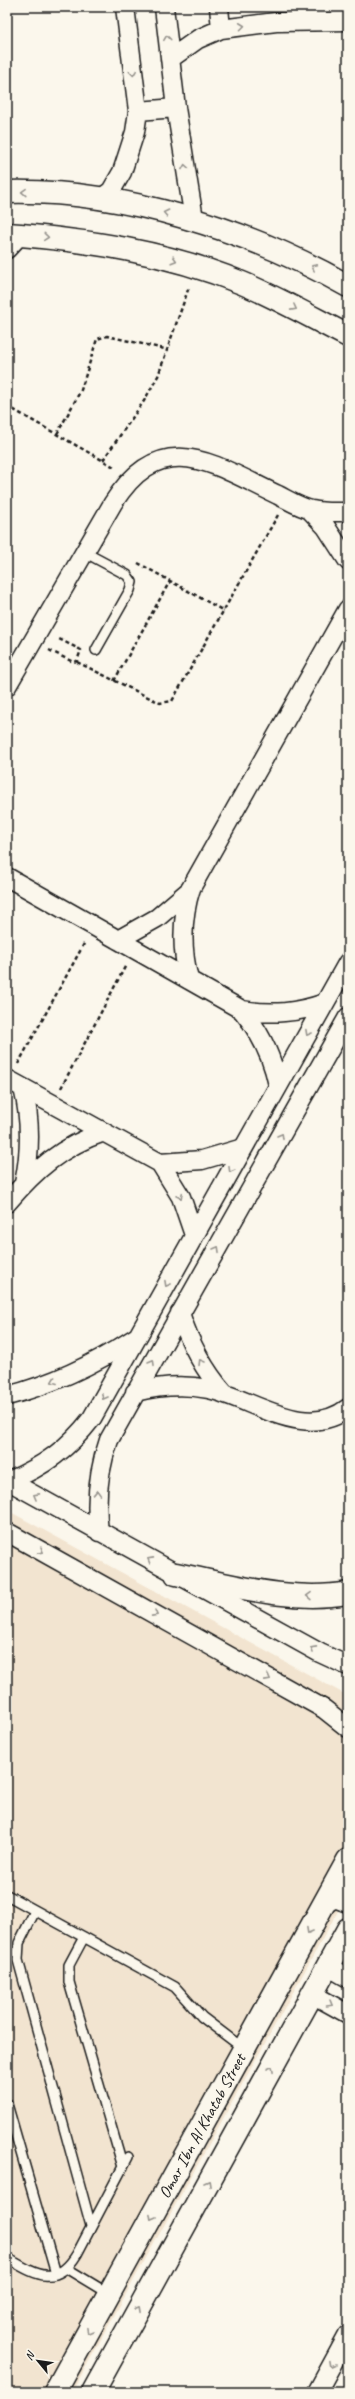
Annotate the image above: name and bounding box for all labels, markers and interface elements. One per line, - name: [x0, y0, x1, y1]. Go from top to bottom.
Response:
- one-way arrow: [239, 22, 245, 31]
- one-way arrow: [163, 35, 172, 41]
- one-way arrow: [128, 70, 137, 77]
- one-way arrow: [182, 164, 190, 170]
- one-way arrow: [21, 188, 27, 196]
- one-way arrow: [163, 210, 169, 218]
- one-way arrow: [43, 233, 49, 242]
- one-way arrow: [170, 255, 177, 264]
- one-way arrow: [311, 264, 318, 272]
- one-way arrow: [290, 303, 297, 311]
- one-way arrow: [306, 1029, 313, 1036]
- one-way arrow: [276, 1132, 283, 1140]
- one-way arrow: [228, 1166, 235, 1173]
- one-way arrow: [175, 1192, 183, 1199]
- one-way arrow: [212, 1246, 219, 1253]
- one-way arrow: [164, 1279, 171, 1287]
- one-way arrow: [148, 1359, 155, 1366]
- one-way arrow: [198, 1359, 206, 1366]
- one-way arrow: [51, 1377, 58, 1385]
- one-way arrow: [101, 1393, 108, 1400]
- one-way arrow: [93, 1490, 101, 1496]
- one-way arrow: [33, 1494, 40, 1501]
- one-way arrow: [37, 1546, 44, 1554]
- one-way arrow: [147, 1557, 154, 1564]
- one-way arrow: [306, 1592, 312, 1600]
- one-way arrow: [151, 1610, 158, 1617]
- one-way arrow: [310, 1646, 317, 1653]
- one-way arrow: [264, 1673, 271, 1680]
- one-way arrow: [306, 1927, 313, 1934]
- one-way arrow: [326, 2000, 333, 2007]
- street label: Omar Ibn Al Khatab Street: [153, 2048, 251, 2202]
- one-way arrow: [266, 2066, 273, 2073]
- one-way arrow: [203, 2180, 211, 2187]
- one-way arrow: [149, 2213, 156, 2220]
- one-way arrow: [134, 2306, 141, 2313]
- one-way arrow: [86, 2326, 94, 2334]
- north arrow: [18, 2341, 58, 2381]
- text: N: [21, 2348, 38, 2363]
- one-way arrow: [330, 2360, 337, 2367]

